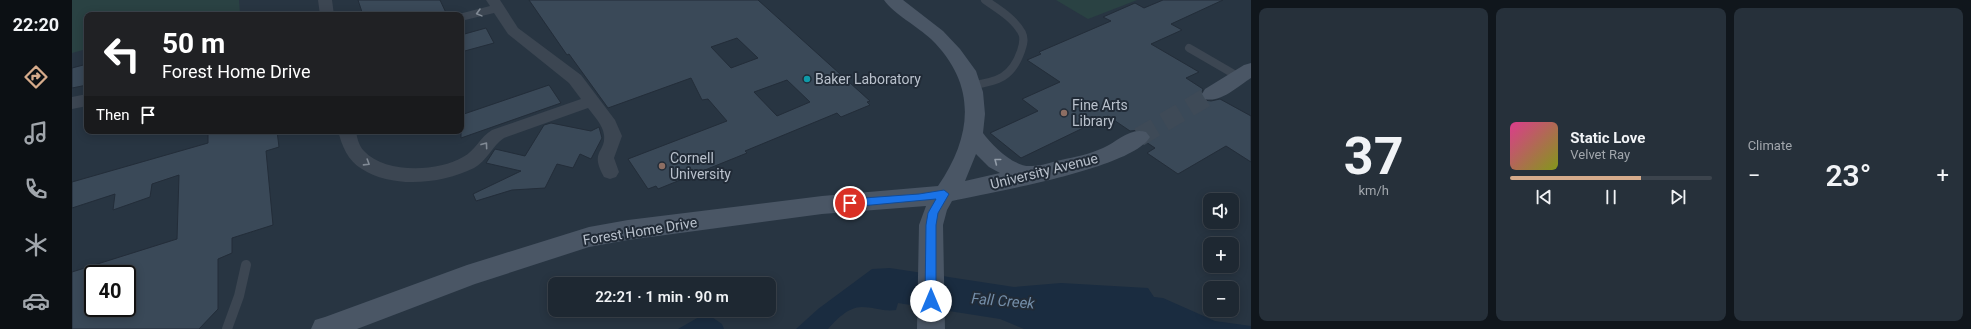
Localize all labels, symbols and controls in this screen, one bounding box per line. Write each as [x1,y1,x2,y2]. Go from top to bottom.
one-way arrow [476,8,483,16]
text: 22:20 [13,14,59,35]
text: 50 m [162,27,225,60]
icon: left [96,28,148,80]
text: Forest Home Drive [162,61,311,82]
icon: directions [22,63,50,91]
place label: Baker Laboratory [815,71,921,87]
marker: Baker Laboratory [802,74,812,84]
place label: Fine Arts Library [1072,97,1128,129]
icon: arrive [137,104,159,126]
text: Then [96,106,129,124]
marker: Fine Arts Library [1059,108,1069,118]
icon: music [22,119,50,147]
text: 37 [1344,126,1404,187]
text: Static Love [1570,129,1645,147]
text: Climate [1748,138,1792,153]
one-way arrow [480,143,487,150]
text: Velvet Ray [1570,147,1630,162]
place label: Cornell University [670,150,731,182]
street label: University Avenue [989,150,1099,192]
one-way arrow [363,158,370,165]
text: 23° [1825,158,1871,193]
one-way arrow [994,159,1001,166]
marker: Cornell University [657,161,667,171]
text: − [1748,163,1760,188]
text: + [1937,163,1949,188]
icon: phone [22,175,50,203]
text: km/h [1358,183,1389,198]
pin [833,186,867,220]
icon: previous [1533,186,1555,208]
icon: pause [1600,186,1622,208]
icon: next [1667,186,1689,208]
icon: arrive [839,192,861,214]
map controls [1203,193,1239,317]
button: sound [1203,193,1239,229]
street label: Forest Home Drive [582,214,698,248]
icon: climate [22,231,50,259]
button: + [1203,237,1239,273]
speed limit sign: 40 [84,265,136,317]
position arrow [910,280,952,322]
button: − [1203,281,1239,317]
icon: car [22,287,50,315]
text: 22:21 · 1 min · 90 m [595,288,729,306]
water label: Fall Creek [971,289,1036,313]

